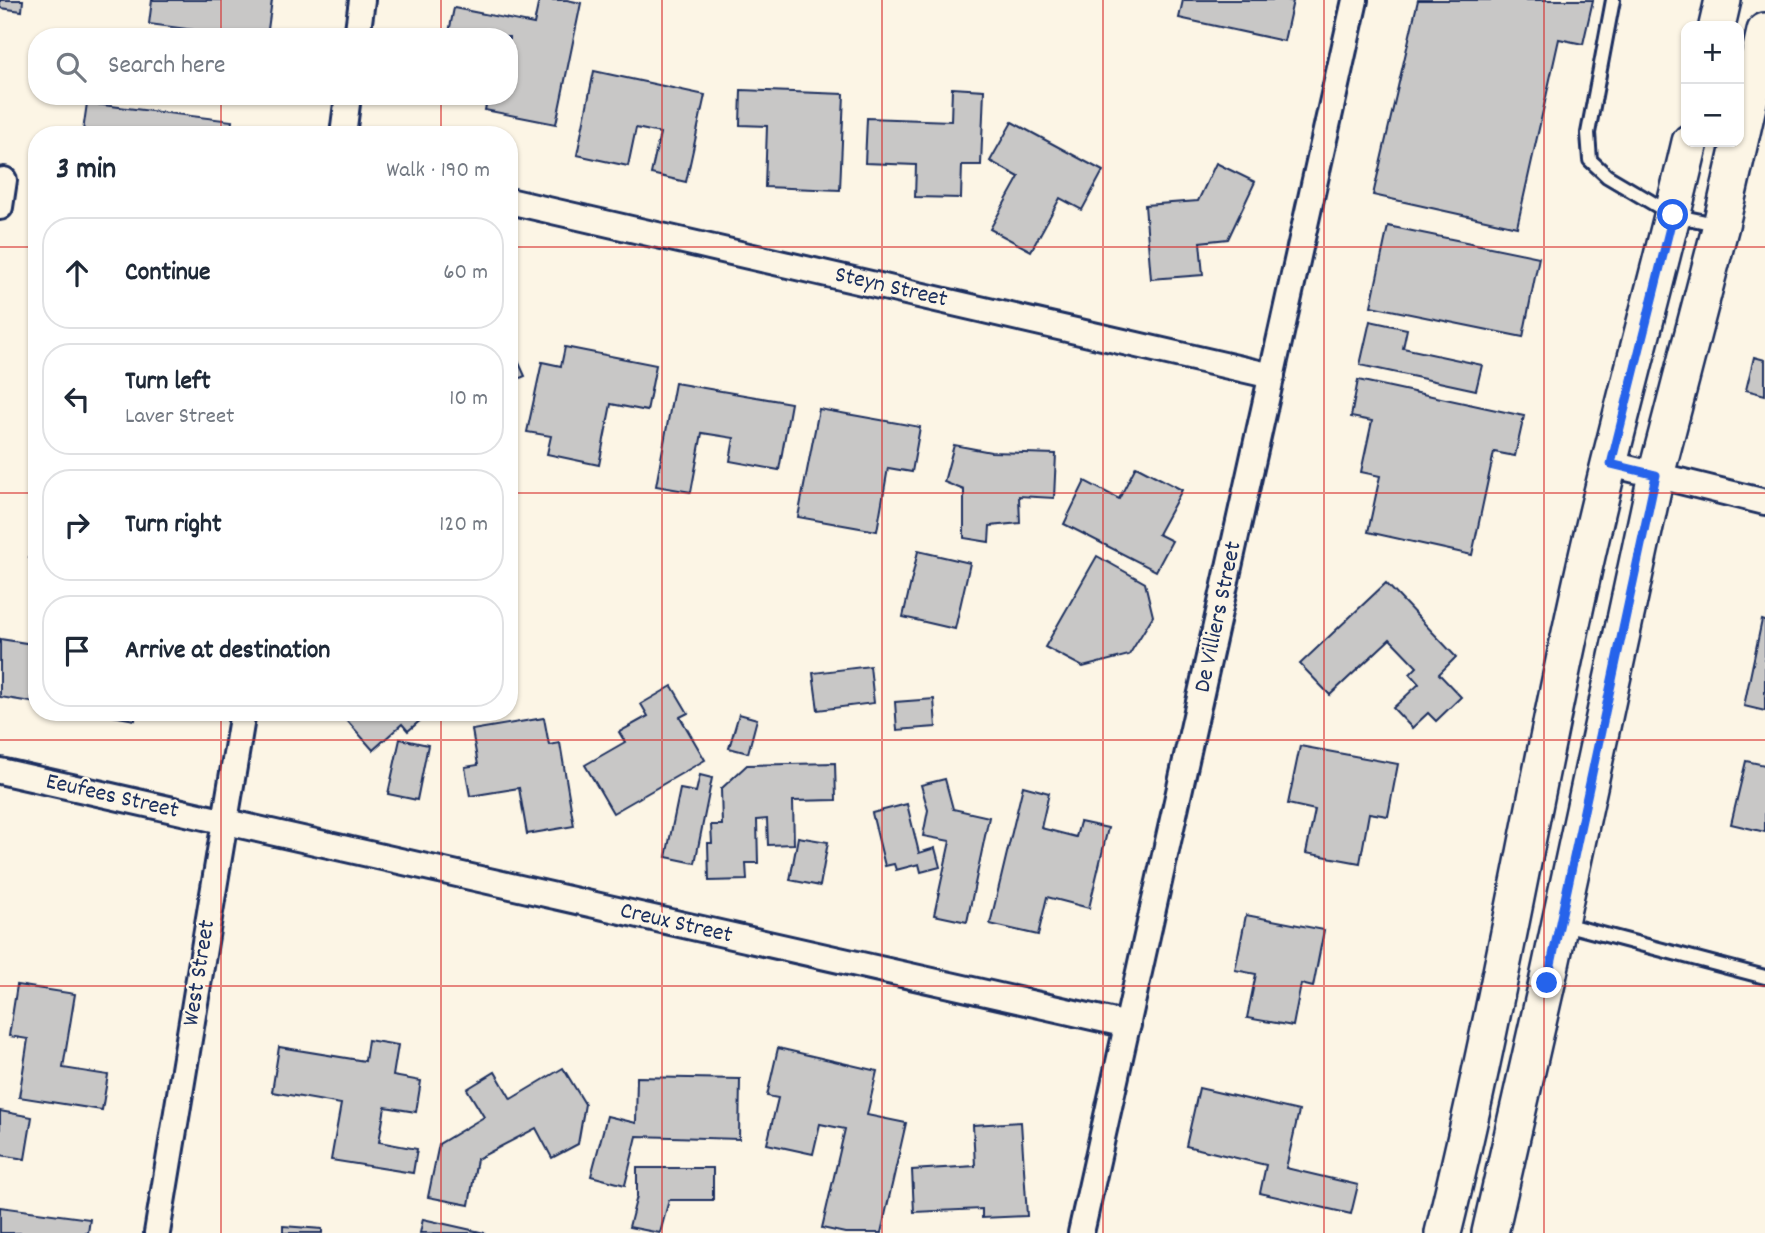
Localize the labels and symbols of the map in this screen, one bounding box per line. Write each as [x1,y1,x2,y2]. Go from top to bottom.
route start [1657,199,1688,230]
street label: Steyn Street [831,259,951,317]
street label: De Villiers Street [1186,538,1252,696]
street label: Eeufees Street [42,765,182,829]
street label: Creux Street [616,895,736,953]
street label: West Street [175,917,225,1029]
route end [1531,967,1562,998]

